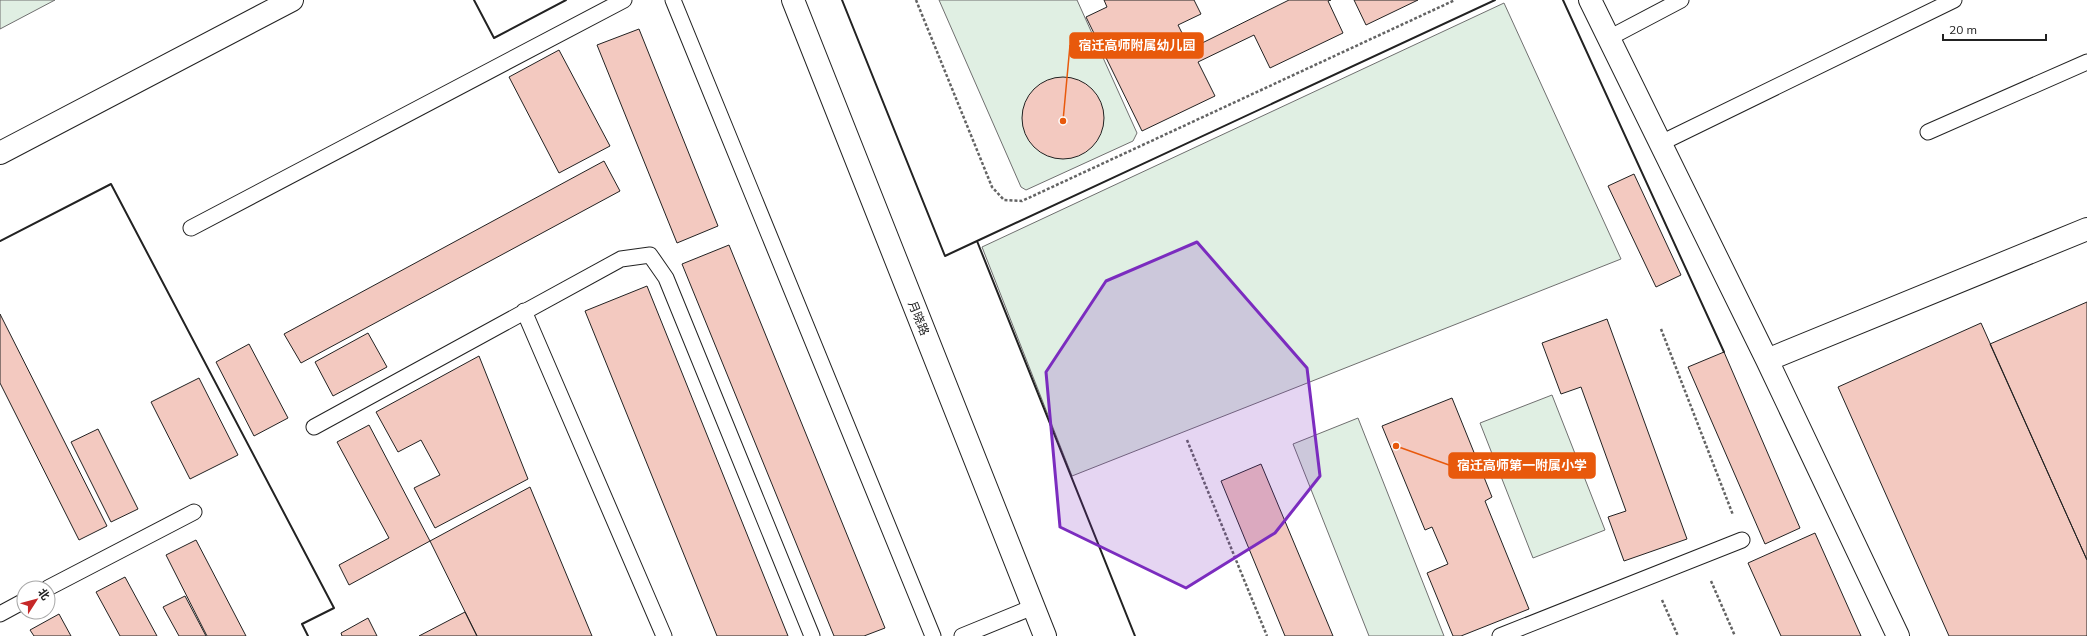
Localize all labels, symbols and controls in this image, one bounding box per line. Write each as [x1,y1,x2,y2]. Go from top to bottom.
scale bar [1943,16,2046,42]
text: 20 m [1949,22,1977,37]
callout: 宿迁高师附属幼儿园 [1070,33,1203,58]
text: 宿迁高师附属幼儿园 [1078,37,1196,53]
street label: 月晓路 [905,298,933,338]
callout: 宿迁高师第一附属小学 [1449,453,1595,478]
text: 宿迁高师第一附属小学 [1457,457,1587,473]
north arrow [16,580,56,620]
text: 北 [35,586,53,603]

